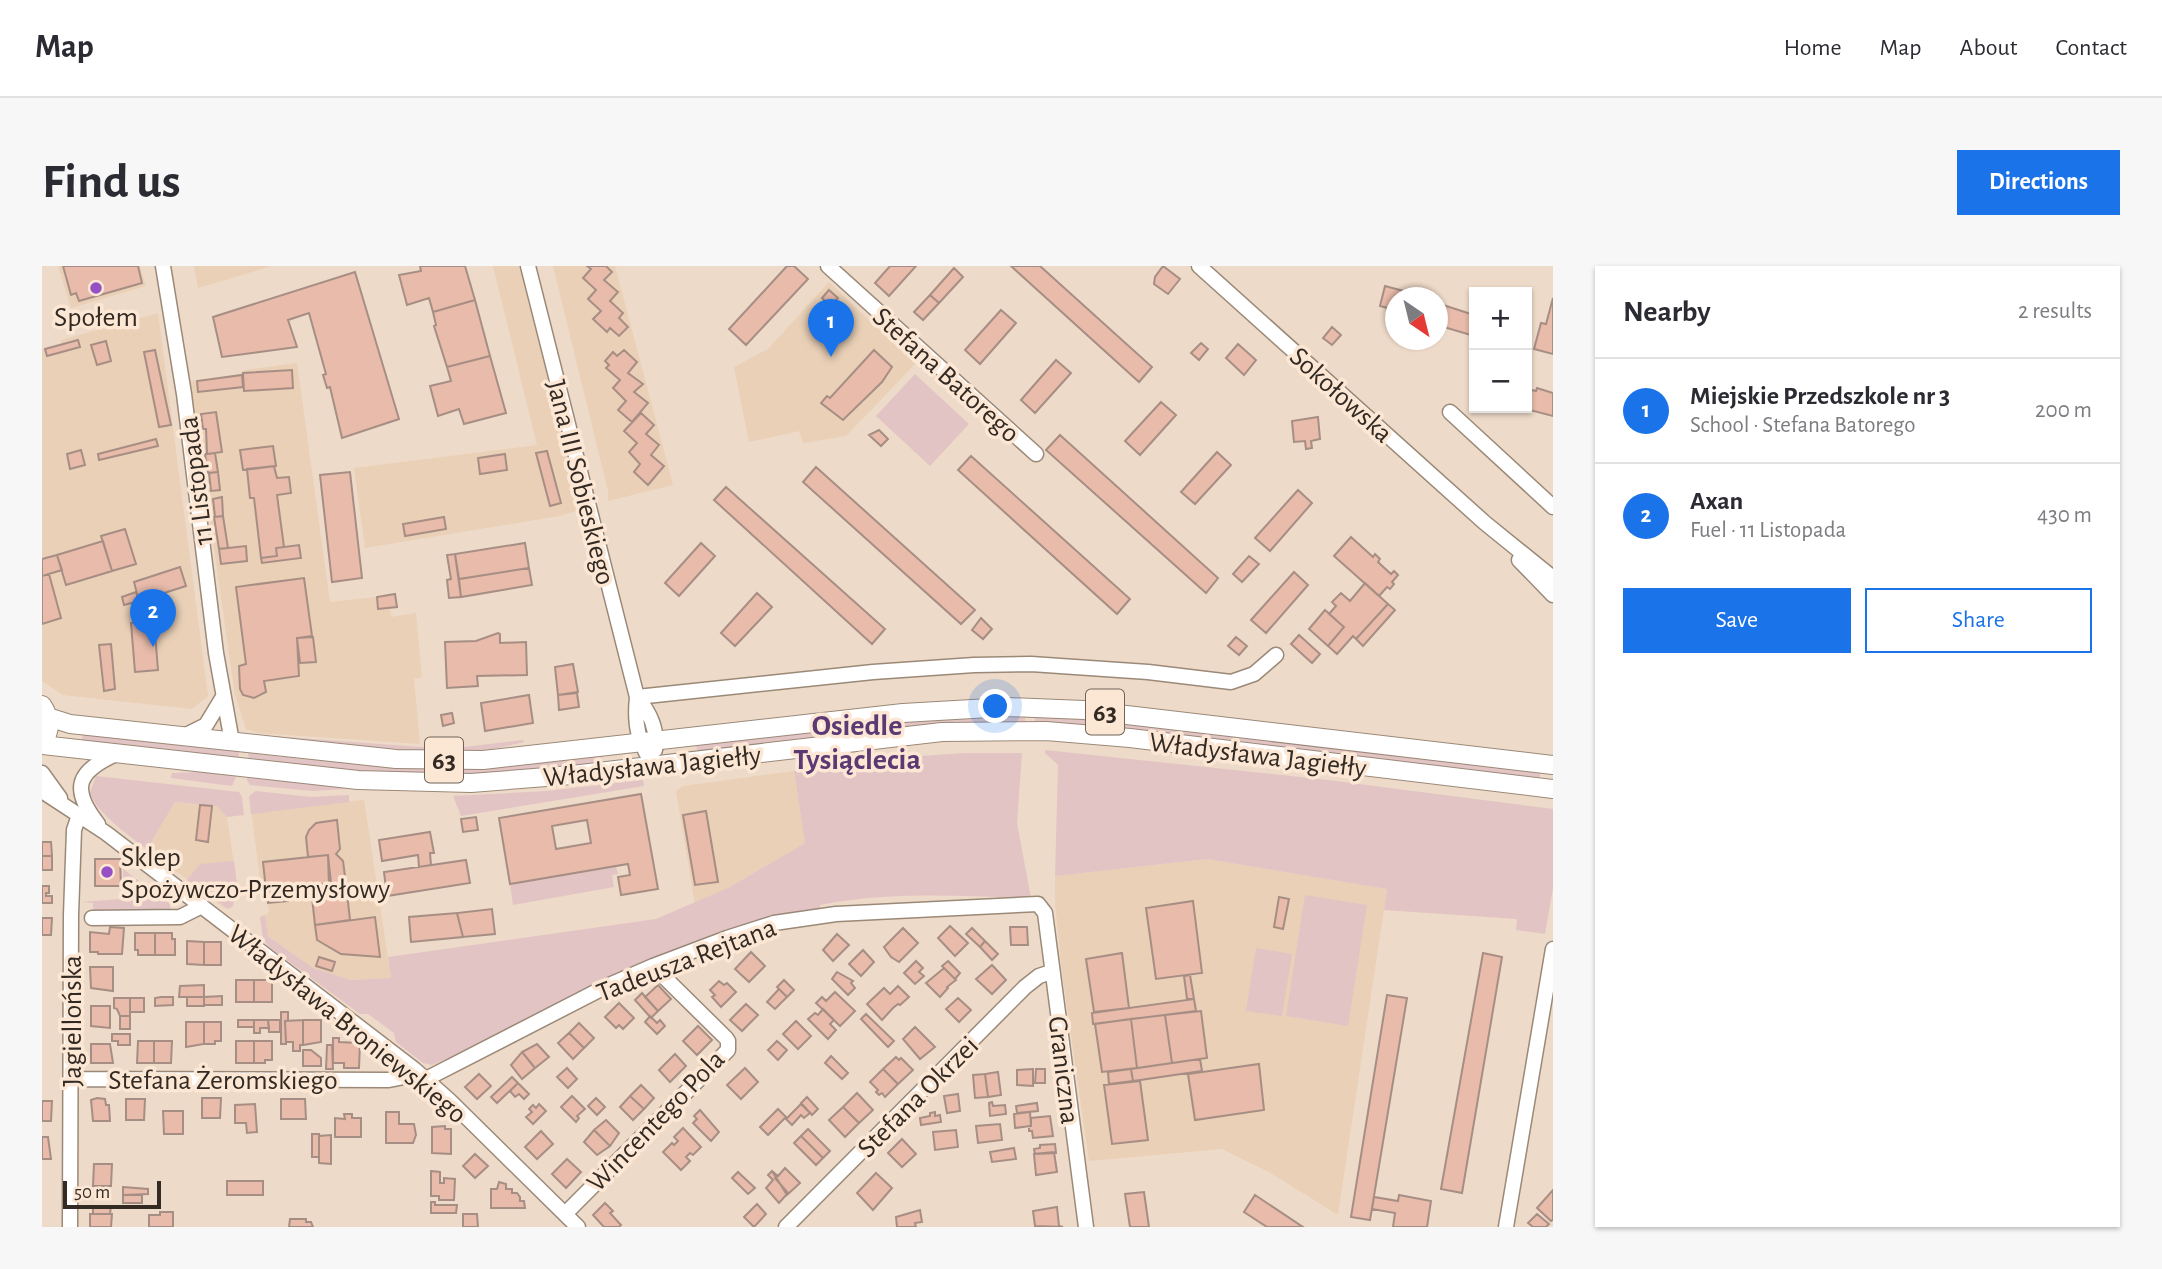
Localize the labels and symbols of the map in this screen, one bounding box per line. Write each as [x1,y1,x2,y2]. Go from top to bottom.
marker: Społem [88,280,104,296]
north arrow [1385,287,1448,350]
pin: 1 [808,299,854,357]
street label: Stefana Batorego [867,303,1024,448]
place label: Społem [54,304,138,332]
street label: Sokołowska [1284,342,1397,449]
street label: Jana III Sobieskiego [541,377,619,588]
street label: 11 Listopada [175,415,219,547]
pin: 2 [130,589,176,647]
your location [978,689,1012,723]
road number: 63 [1086,690,1124,734]
district label: Osiedle Tysiąclecia [793,711,921,775]
street label: Władysława Jagiełły [1148,729,1368,783]
road number: 63 [425,738,463,782]
street label: Władysława Jagiełły [542,742,762,792]
place label: Sklep Spożywczo-Przemysłowy [121,844,390,904]
marker: Sklep Spożywczo-Przemysłowy [99,864,115,880]
street label: Tadeusza Rejtana [593,914,780,1008]
street label: Władysława Broniewskiego [222,920,471,1129]
street label: Jagiellońska [59,955,87,1087]
street label: Graniczna [1043,1015,1084,1126]
street label: Stefana Okrzei [853,1032,984,1163]
street label: Wincentego Pola [582,1045,731,1197]
street label: Stefana Żeromskiego [108,1065,338,1095]
scale bar [63,1178,161,1210]

